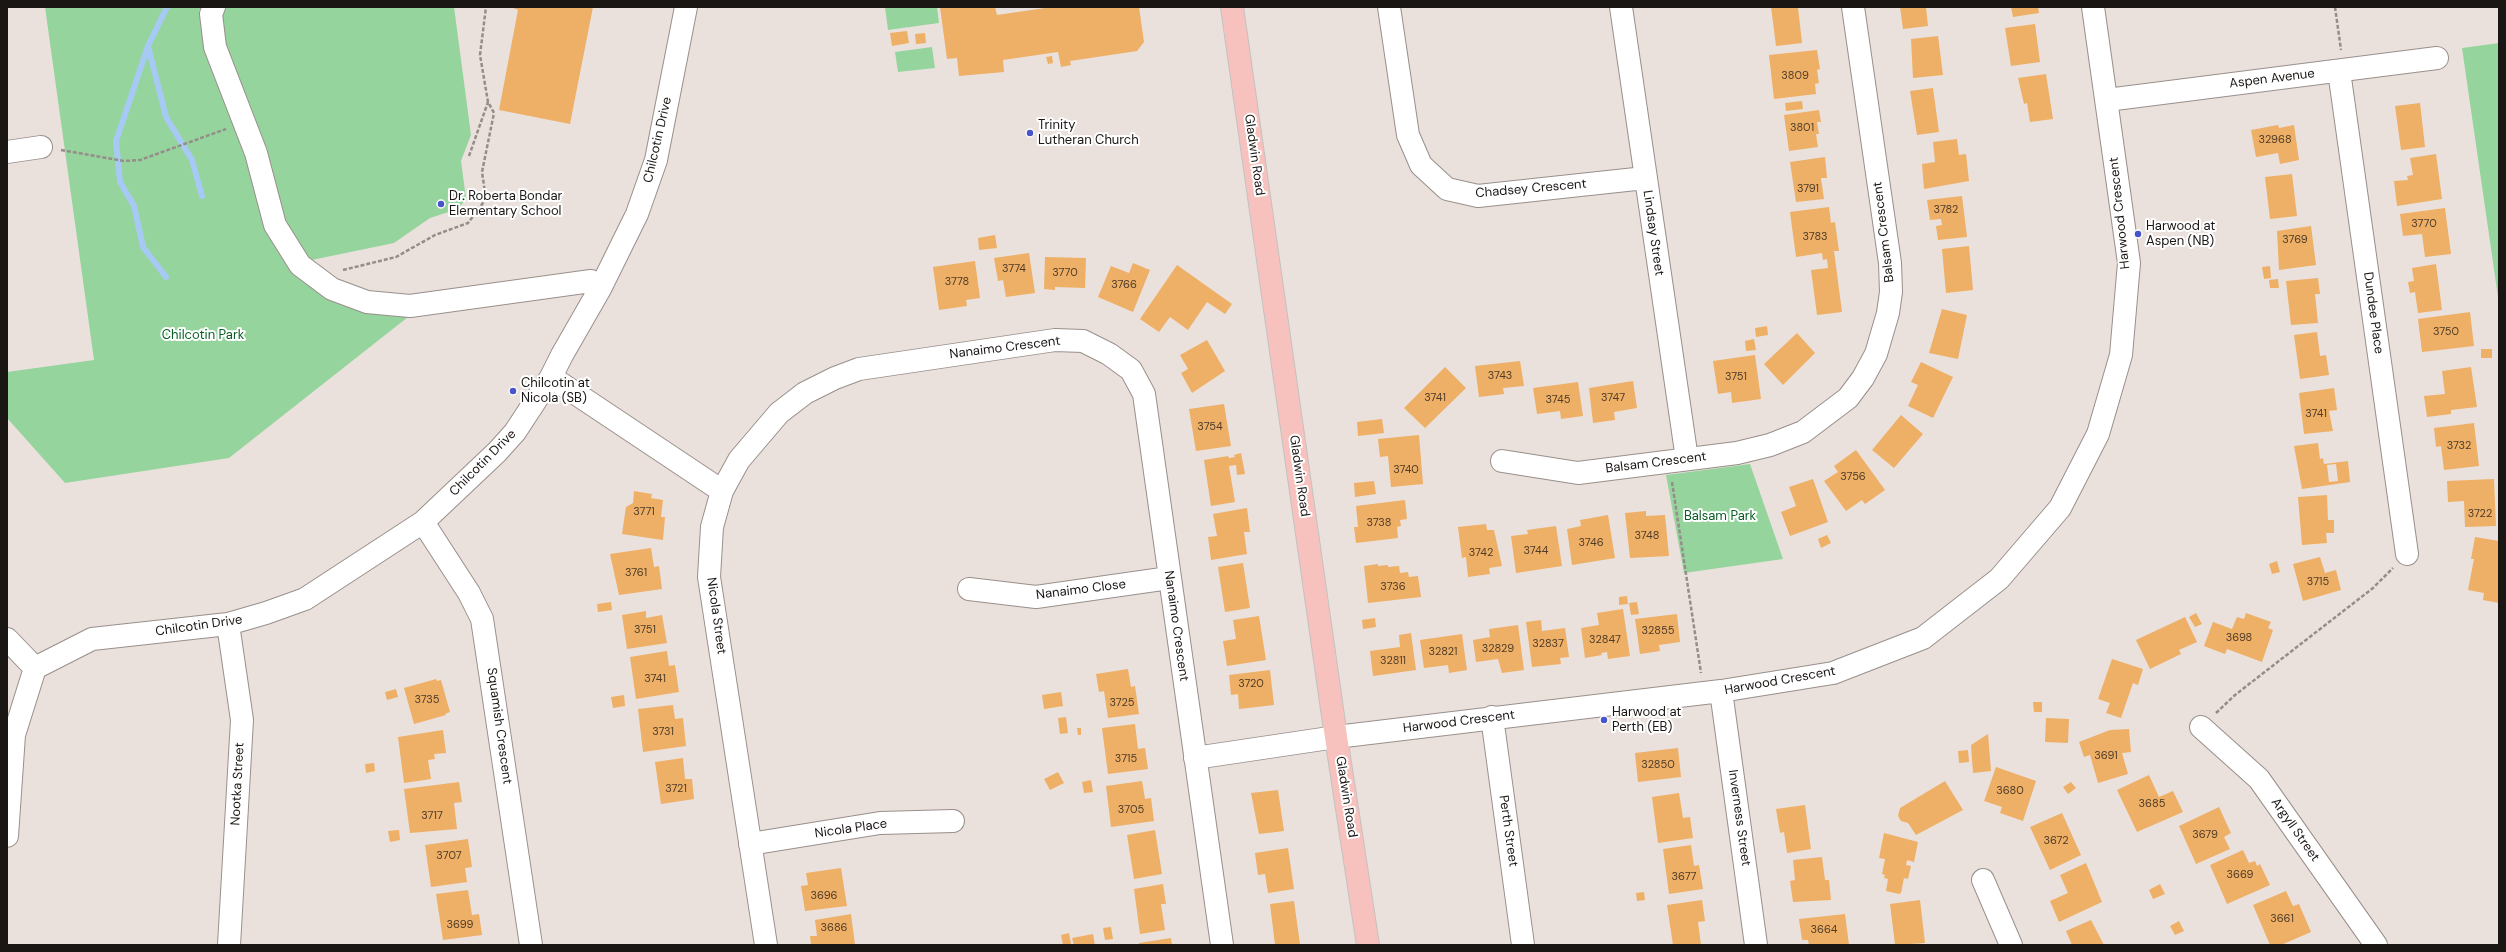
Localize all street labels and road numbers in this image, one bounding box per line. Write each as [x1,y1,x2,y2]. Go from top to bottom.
street label: Aspen Avenue [2228,66,2316,92]
street label: Chilcotin Drive [641,96,675,184]
street label: Gladwin Road [1241,113,1267,197]
street label: Harwood Crescent [2106,156,2134,270]
street label: Chadsey Crescent [1475,176,1587,202]
street label: Balsam Crescent [1870,181,1898,283]
street label: Lindsay Street [1639,189,1667,277]
street label: Dundee Place [2360,271,2386,355]
street label: Nanaimo Crescent [949,333,1061,363]
street label: Chilcotin Drive [447,427,519,499]
street label: Gladwin Road [1286,434,1312,518]
street label: Balsam Crescent [1605,449,1707,477]
street label: Nanaimo Crescent [1161,570,1191,682]
street label: Nicola Street [703,577,729,655]
street label: Nanaimo Close [1035,577,1127,603]
street label: Chilcotin Drive [155,612,243,640]
street label: Harwood Crescent [1723,664,1837,698]
street label: Squamish Crescent [483,667,515,785]
street label: Harwood Crescent [1402,707,1516,737]
street label: Nootka Street [228,742,248,826]
street label: Gladwin Road [1332,755,1360,839]
street label: Inverness Street [1725,769,1753,867]
street label: Perth Street [1495,794,1521,868]
street label: Argyll Street [2267,795,2323,865]
street label: Nicola Place [814,816,888,842]

